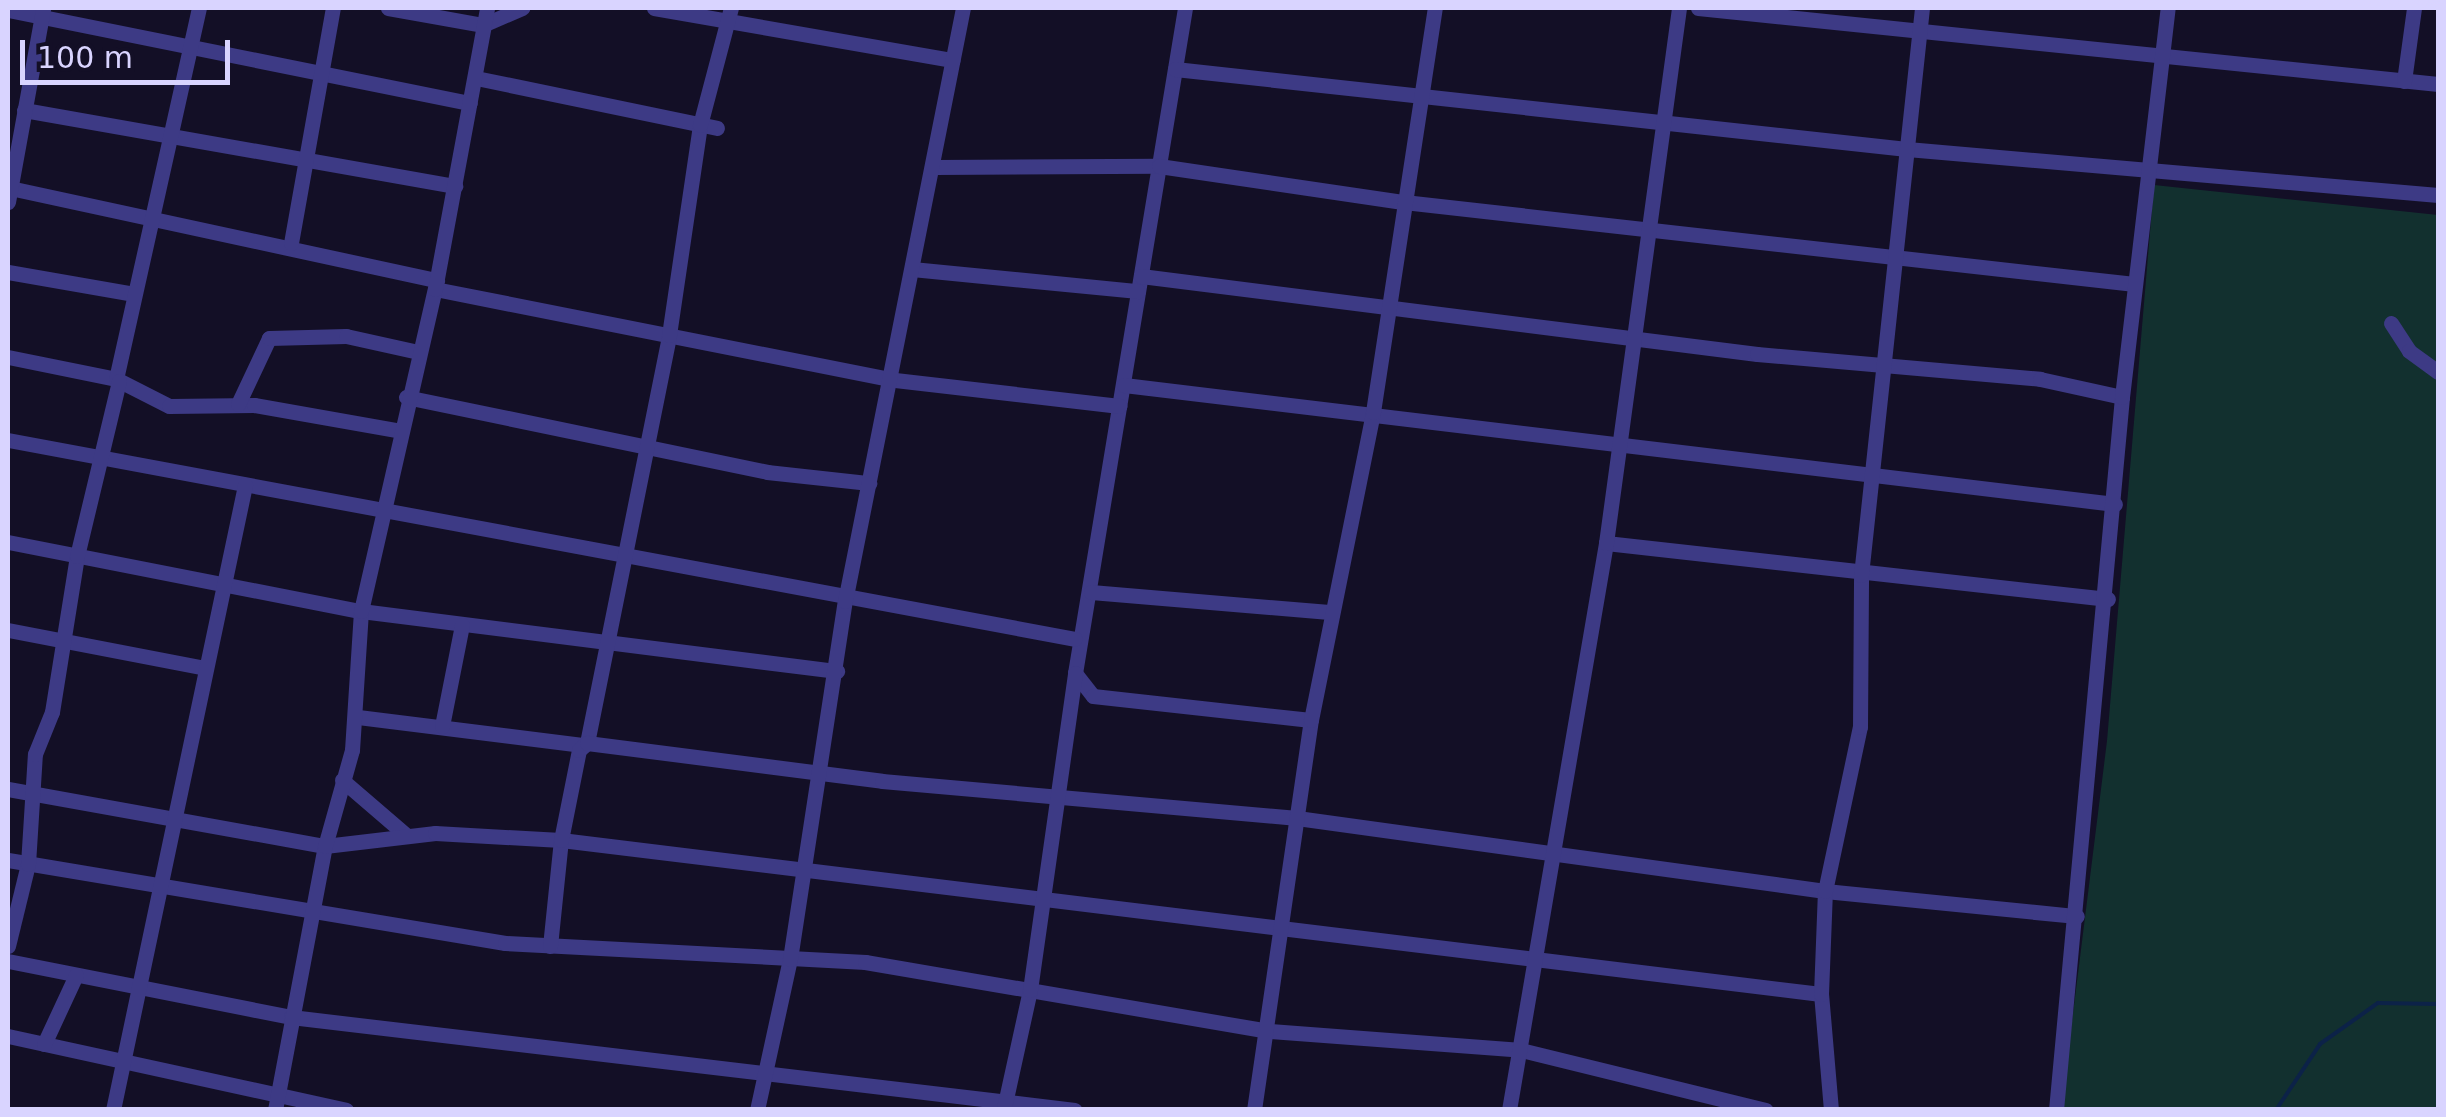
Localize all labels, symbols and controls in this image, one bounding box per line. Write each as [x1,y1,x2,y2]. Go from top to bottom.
scale bar [25,20,235,82]
text: 100 m [37,40,133,75]

